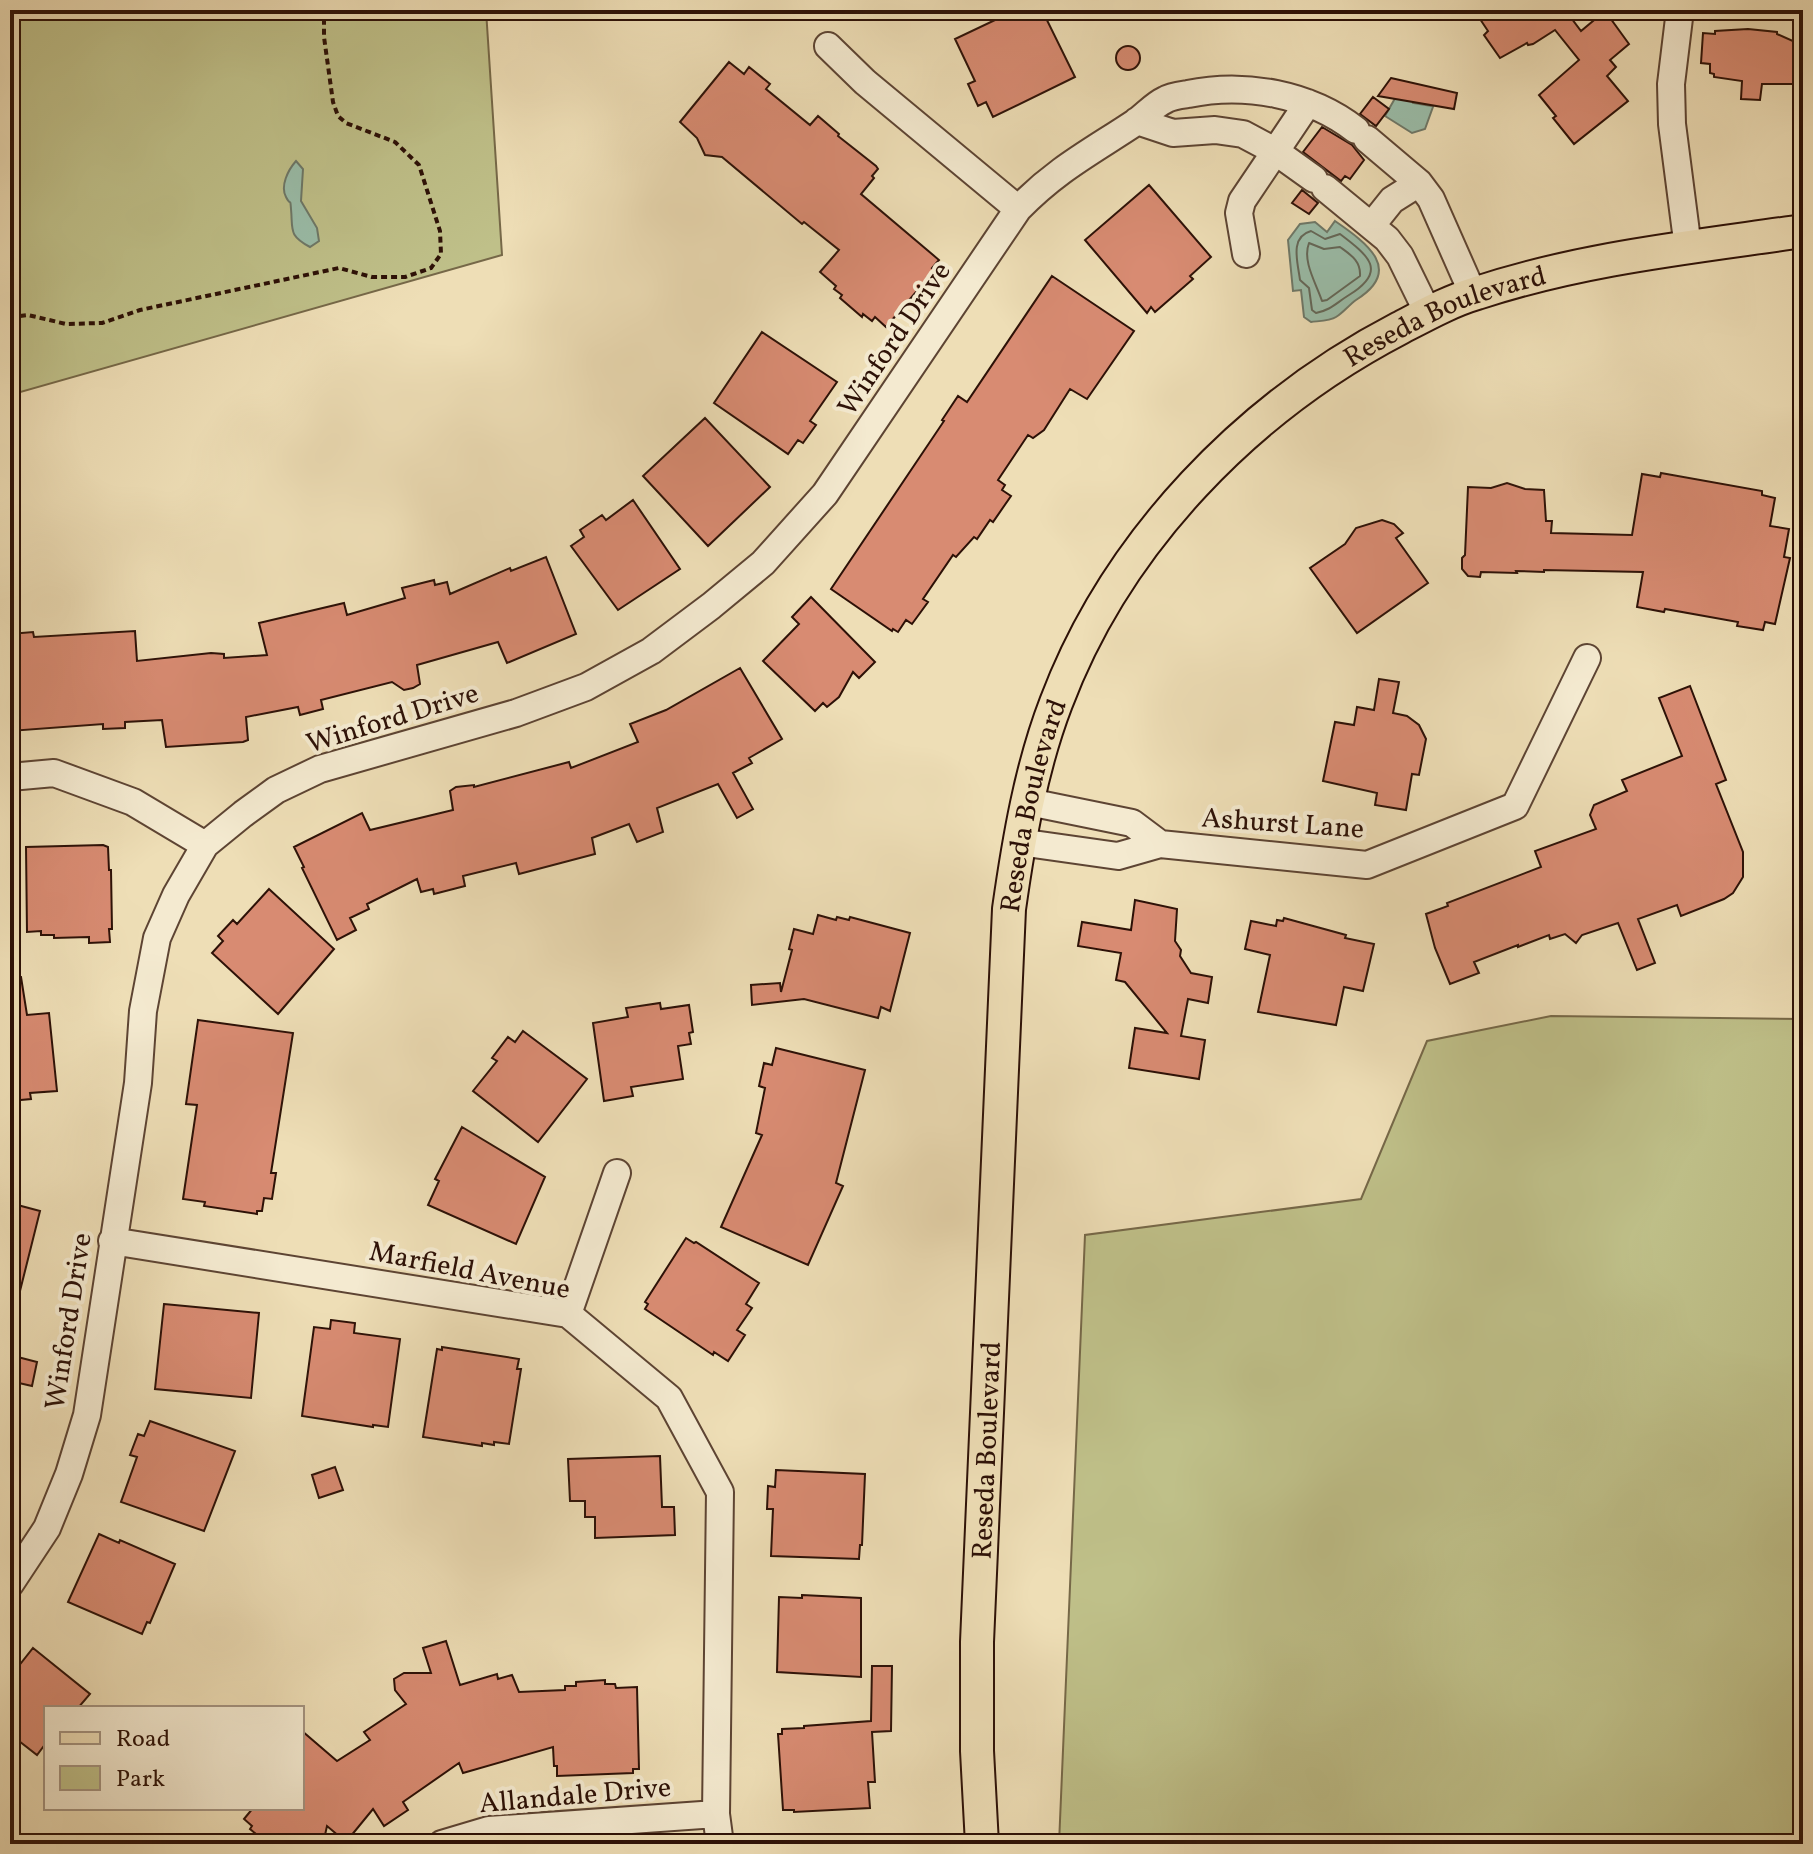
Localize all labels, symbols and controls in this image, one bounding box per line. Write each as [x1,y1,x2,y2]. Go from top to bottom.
street label: Winford Drive [829,255,961,424]
street label: Reseda Boulevard [1337,257,1550,378]
street label: Winford Drive [302,675,484,764]
street label: Reseda Boulevard [992,694,1078,915]
street label: Ashurst Lane [1200,799,1365,850]
street label: Winford Drive [36,1230,103,1413]
street label: Marfield Avenue [366,1233,573,1310]
street label: Reseda Boulevard [964,1341,1012,1560]
legend [44,1706,304,1810]
text: Road [116,1723,170,1757]
text: Park [116,1763,165,1797]
street label: Allandale Drive [478,1769,673,1824]

